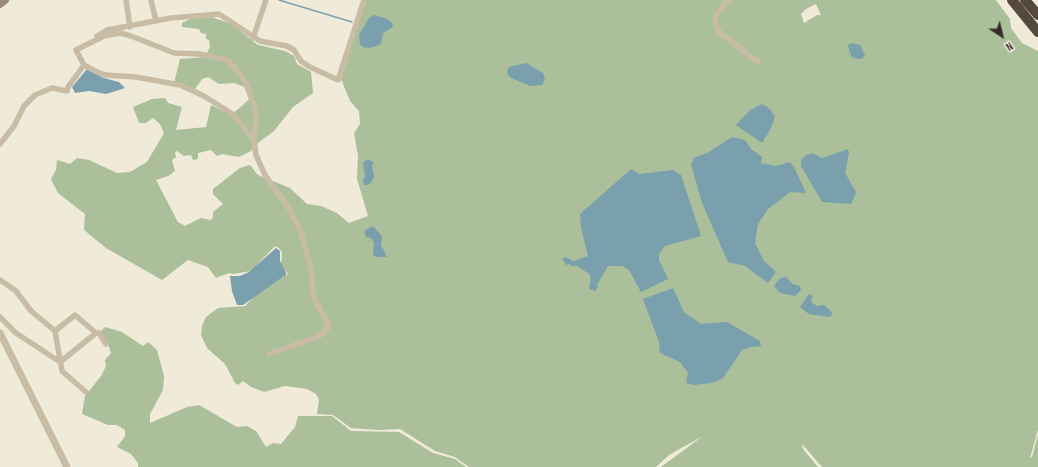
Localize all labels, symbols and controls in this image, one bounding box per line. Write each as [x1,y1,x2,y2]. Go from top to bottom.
north arrow [982,16,1022,56]
text: N [1003,39,1015,53]

